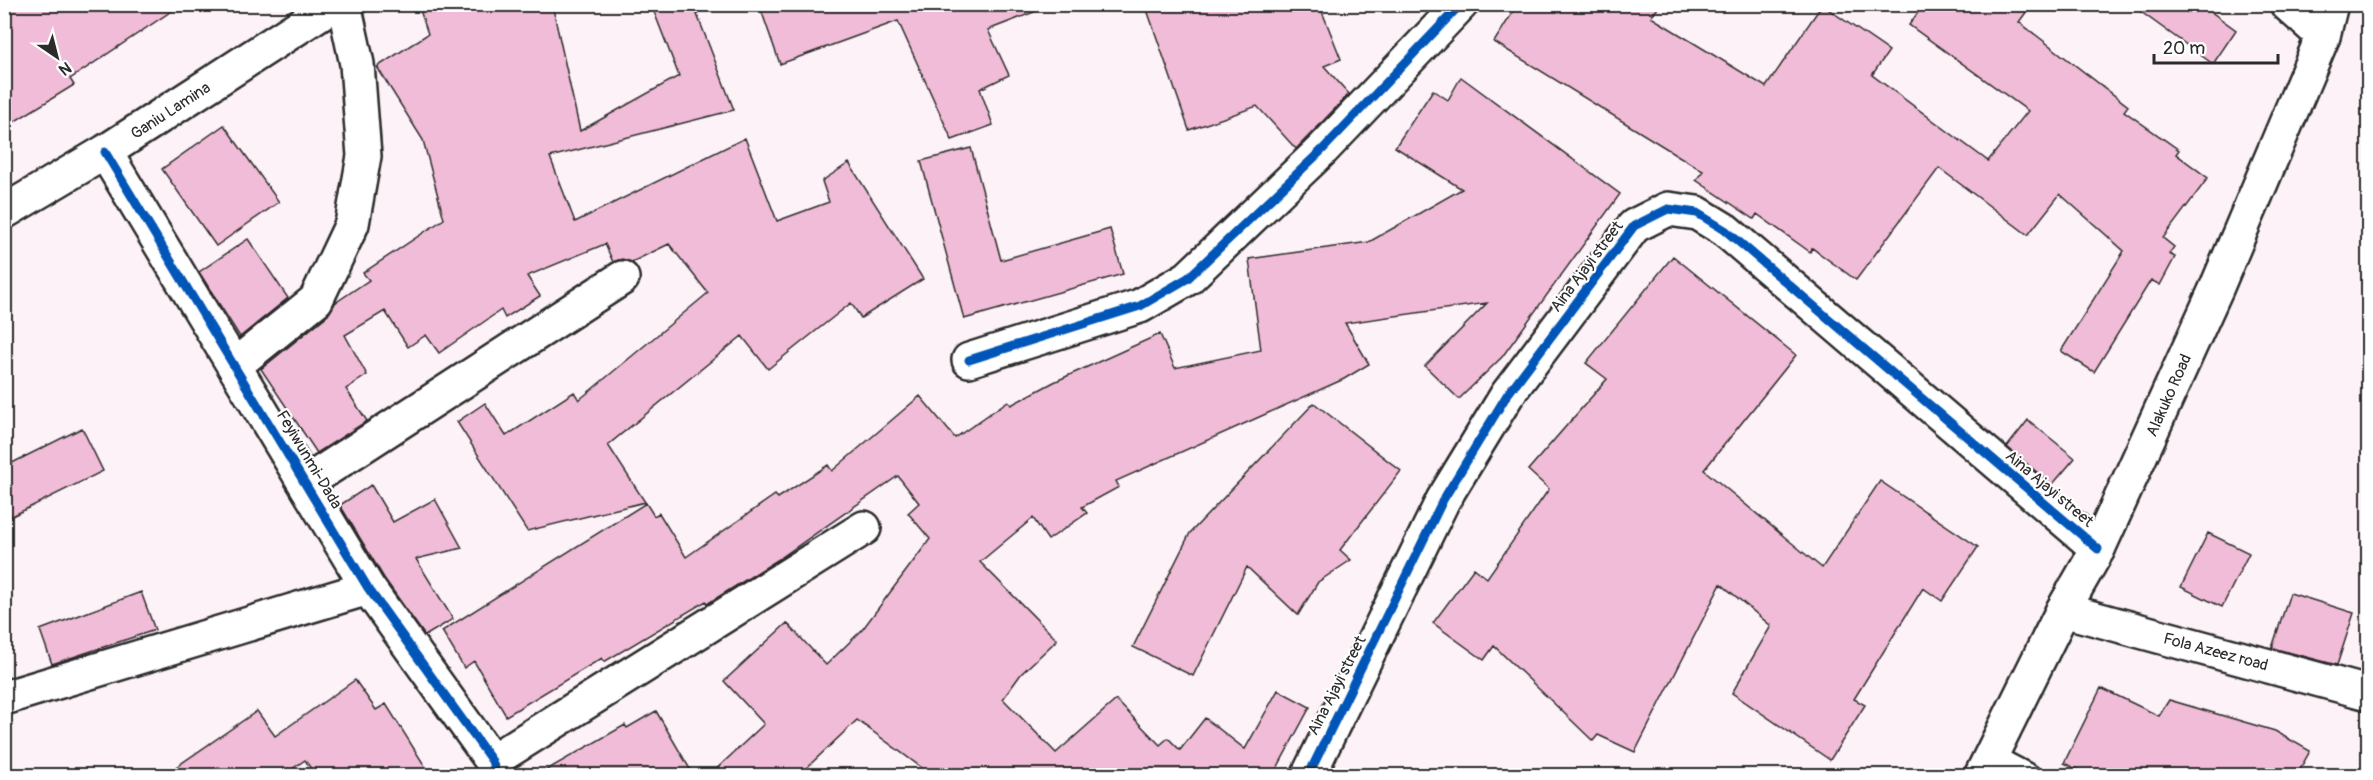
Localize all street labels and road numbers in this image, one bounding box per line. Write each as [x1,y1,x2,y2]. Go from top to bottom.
street label: Ganiu Lamina [127,78,214,144]
street label: Aina Ajayi street [1546,217,1628,316]
street label: Alakuko Road [2142,351,2196,440]
street label: Feyiwunmi-Dada [272,407,346,512]
street label: Aina Ajayi street [2001,446,2098,532]
street label: Fola Azeez road [2161,628,2270,676]
street label: Aina Ajayi street [1303,632,1371,739]

